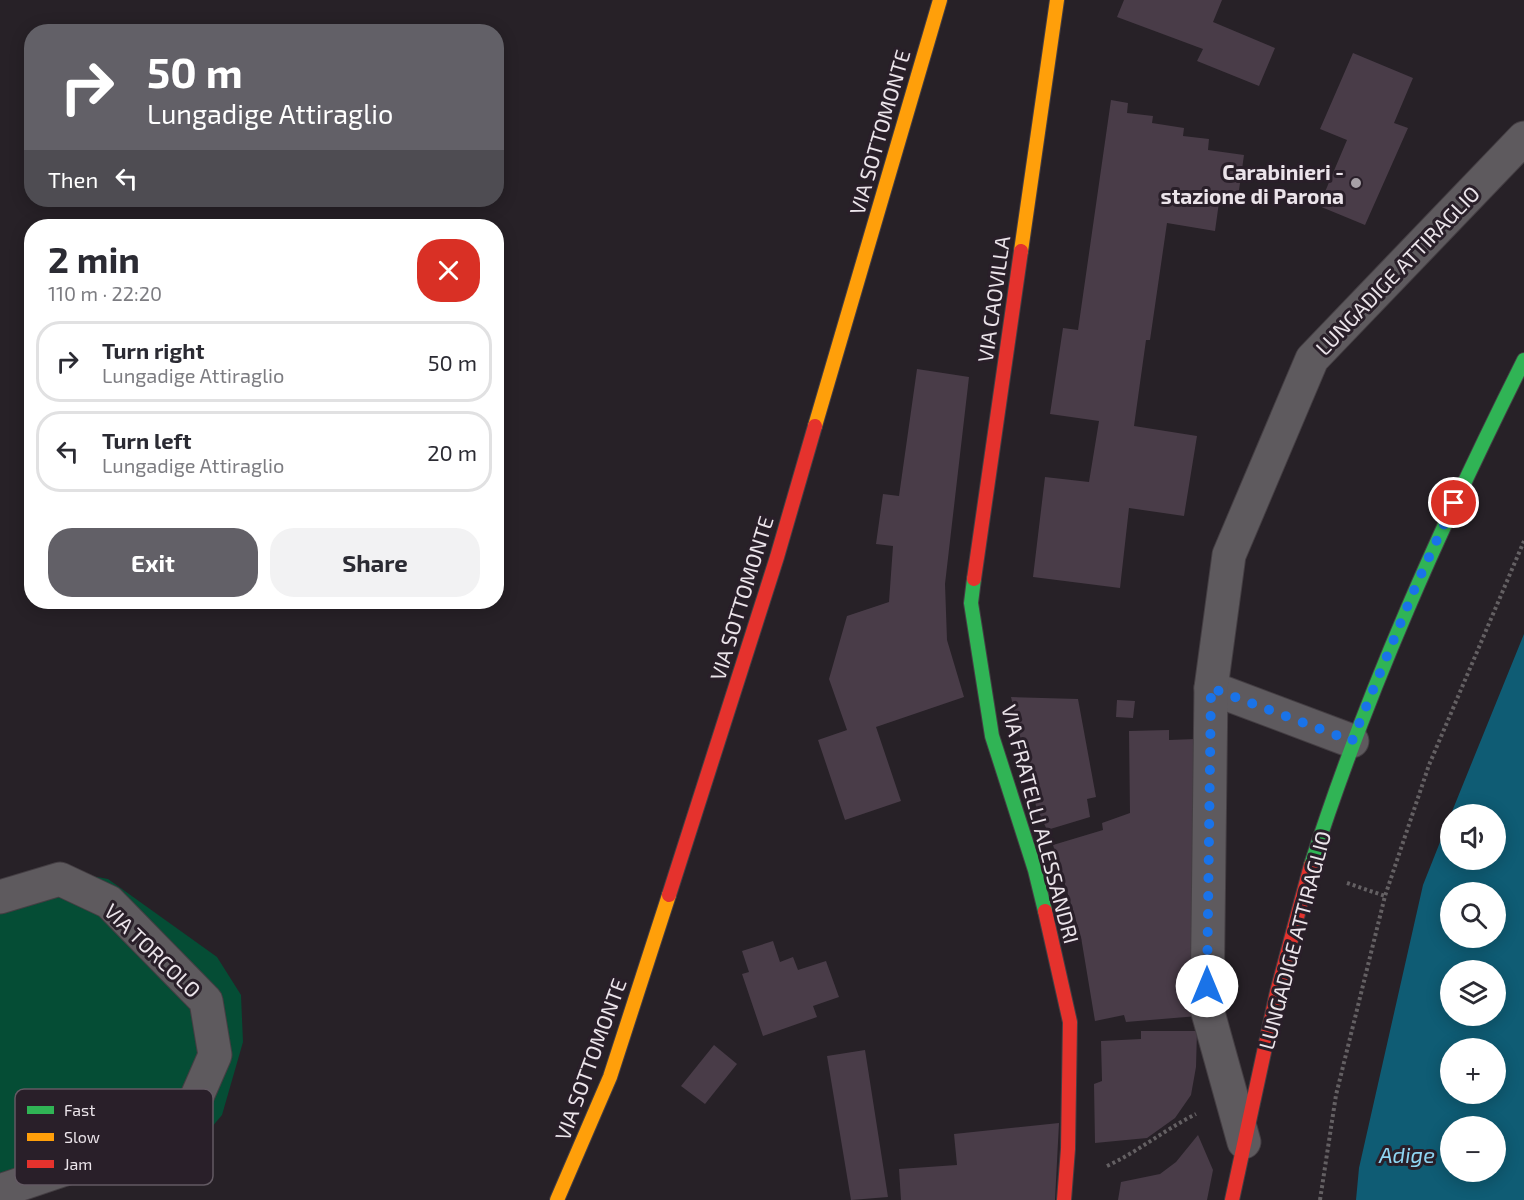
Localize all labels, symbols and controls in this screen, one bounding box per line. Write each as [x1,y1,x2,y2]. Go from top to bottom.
text: 50 m [147,46,243,96]
street label: VIA SOTTOMONTE [843,47,915,217]
icon: right [48,48,126,126]
text: Lungadige Attiraglio [147,97,393,129]
place label: Carabinieri - stazione di Parona [1161,159,1344,208]
icon: left [110,162,143,195]
text: Then [48,166,98,192]
marker: Carabinieri - stazione di Parona [1349,176,1363,190]
street label: LUNGADIGE ATTIRAGLIO [1310,180,1484,360]
street label: VIA CAOVILLA [972,234,1014,364]
text: 2 min [48,237,140,280]
button: close [417,239,480,302]
text: 110 m · 22:20 [48,281,162,305]
text: Turn right [102,337,204,363]
icon: right [51,345,84,378]
text: 50 m [428,349,477,375]
text: Lungadige Attiraglio [102,363,284,387]
text: Turn left [102,427,191,453]
icon: left [51,435,84,468]
text: 20 m [427,439,477,465]
text: Lungadige Attiraglio [102,453,284,477]
pin [1428,477,1479,528]
icon: arrive [1437,486,1470,519]
street label: VIA SOTTOMONTE [704,513,778,683]
button: Exit [48,528,258,597]
button: Share [270,528,480,597]
street label: VIA FRATELLI ALESSANDRI [997,702,1085,946]
map controls [1440,804,1506,1182]
button: sound [1440,804,1506,870]
street label: LUNGADIGE ATTIRAGLIO [1253,828,1335,1052]
button: search [1440,882,1506,948]
street label: VIA TORCOLO [100,898,206,1002]
position arrow [1175,954,1239,1018]
button: layers [1440,960,1506,1026]
street label: VIA SOTTOMONTE [549,975,631,1143]
button: + [1440,1038,1506,1104]
legend [15,1089,213,1185]
text: Fast [64,1100,95,1119]
button: − [1440,1116,1506,1182]
text: Slow [64,1127,100,1146]
water label: Adige [1378,1141,1435,1167]
text: Jam [64,1154,92,1173]

